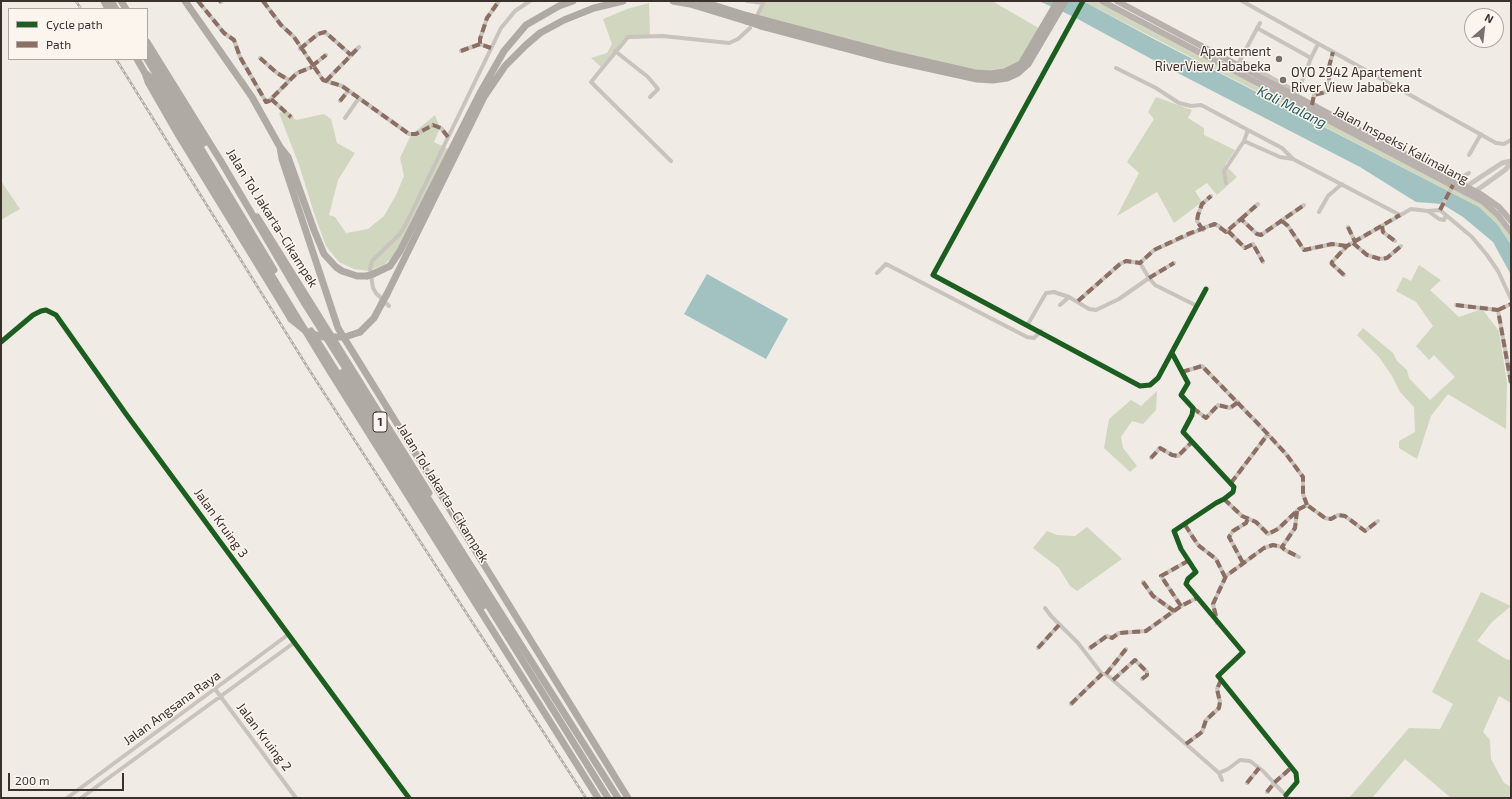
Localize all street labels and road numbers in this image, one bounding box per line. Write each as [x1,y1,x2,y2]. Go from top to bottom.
street label: Jalan Inspeksi Kalimalang [1331,103,1471,187]
street label: Jalan Tol Jakarta–Cikampek [223,146,321,290]
road number: 1 [373,412,387,432]
street label: Jalan Tol Jakarta–Cikampek [394,421,492,565]
street label: Jalan Kruing 3 [191,485,251,561]
street label: Jalan Angsana Raya [120,667,224,749]
street label: Jalan Kruing 2 [233,700,295,774]

